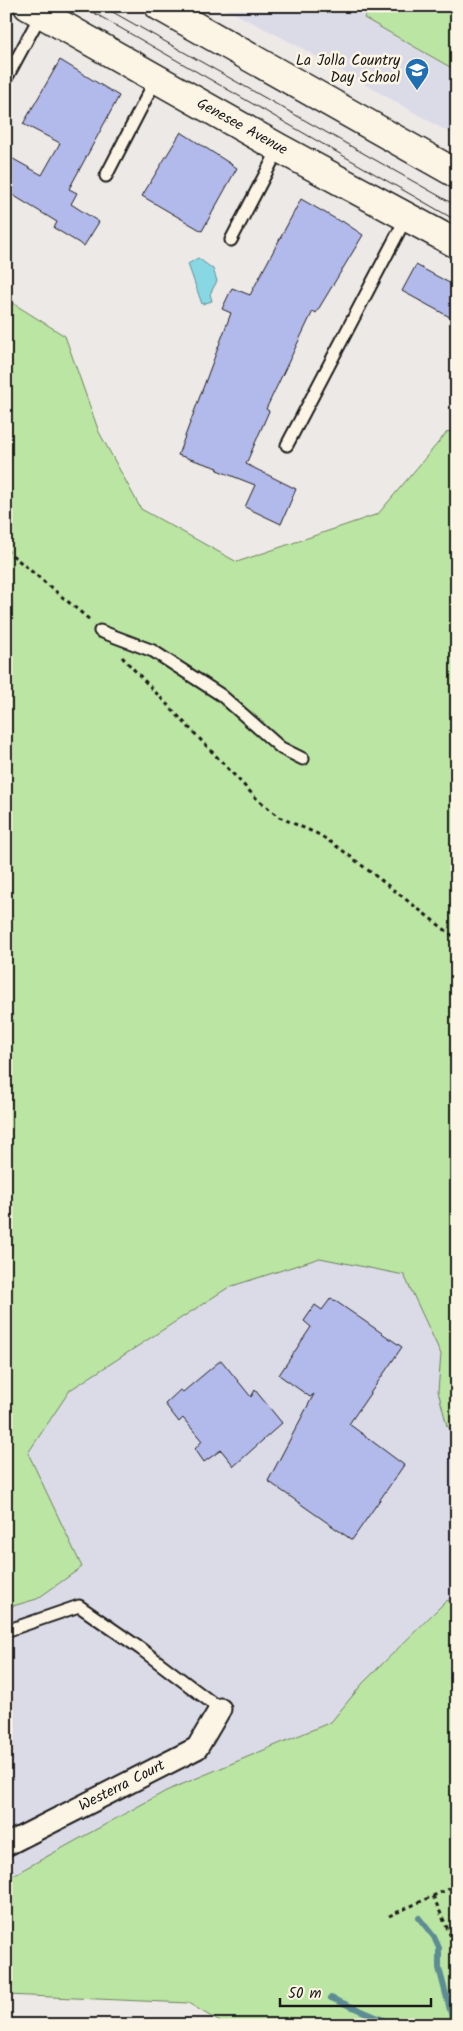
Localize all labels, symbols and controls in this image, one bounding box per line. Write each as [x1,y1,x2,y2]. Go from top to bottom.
place label: La Jolla Country Day School [296,49,401,90]
school or university icon: La Jolla Country Day School [404,57,430,91]
street label: Genesee Avenue [192,92,292,162]
street label: Westerra Court [75,1754,170,1818]
scale bar [280,1976,432,2008]
text: 50 m [288,1982,322,2006]

